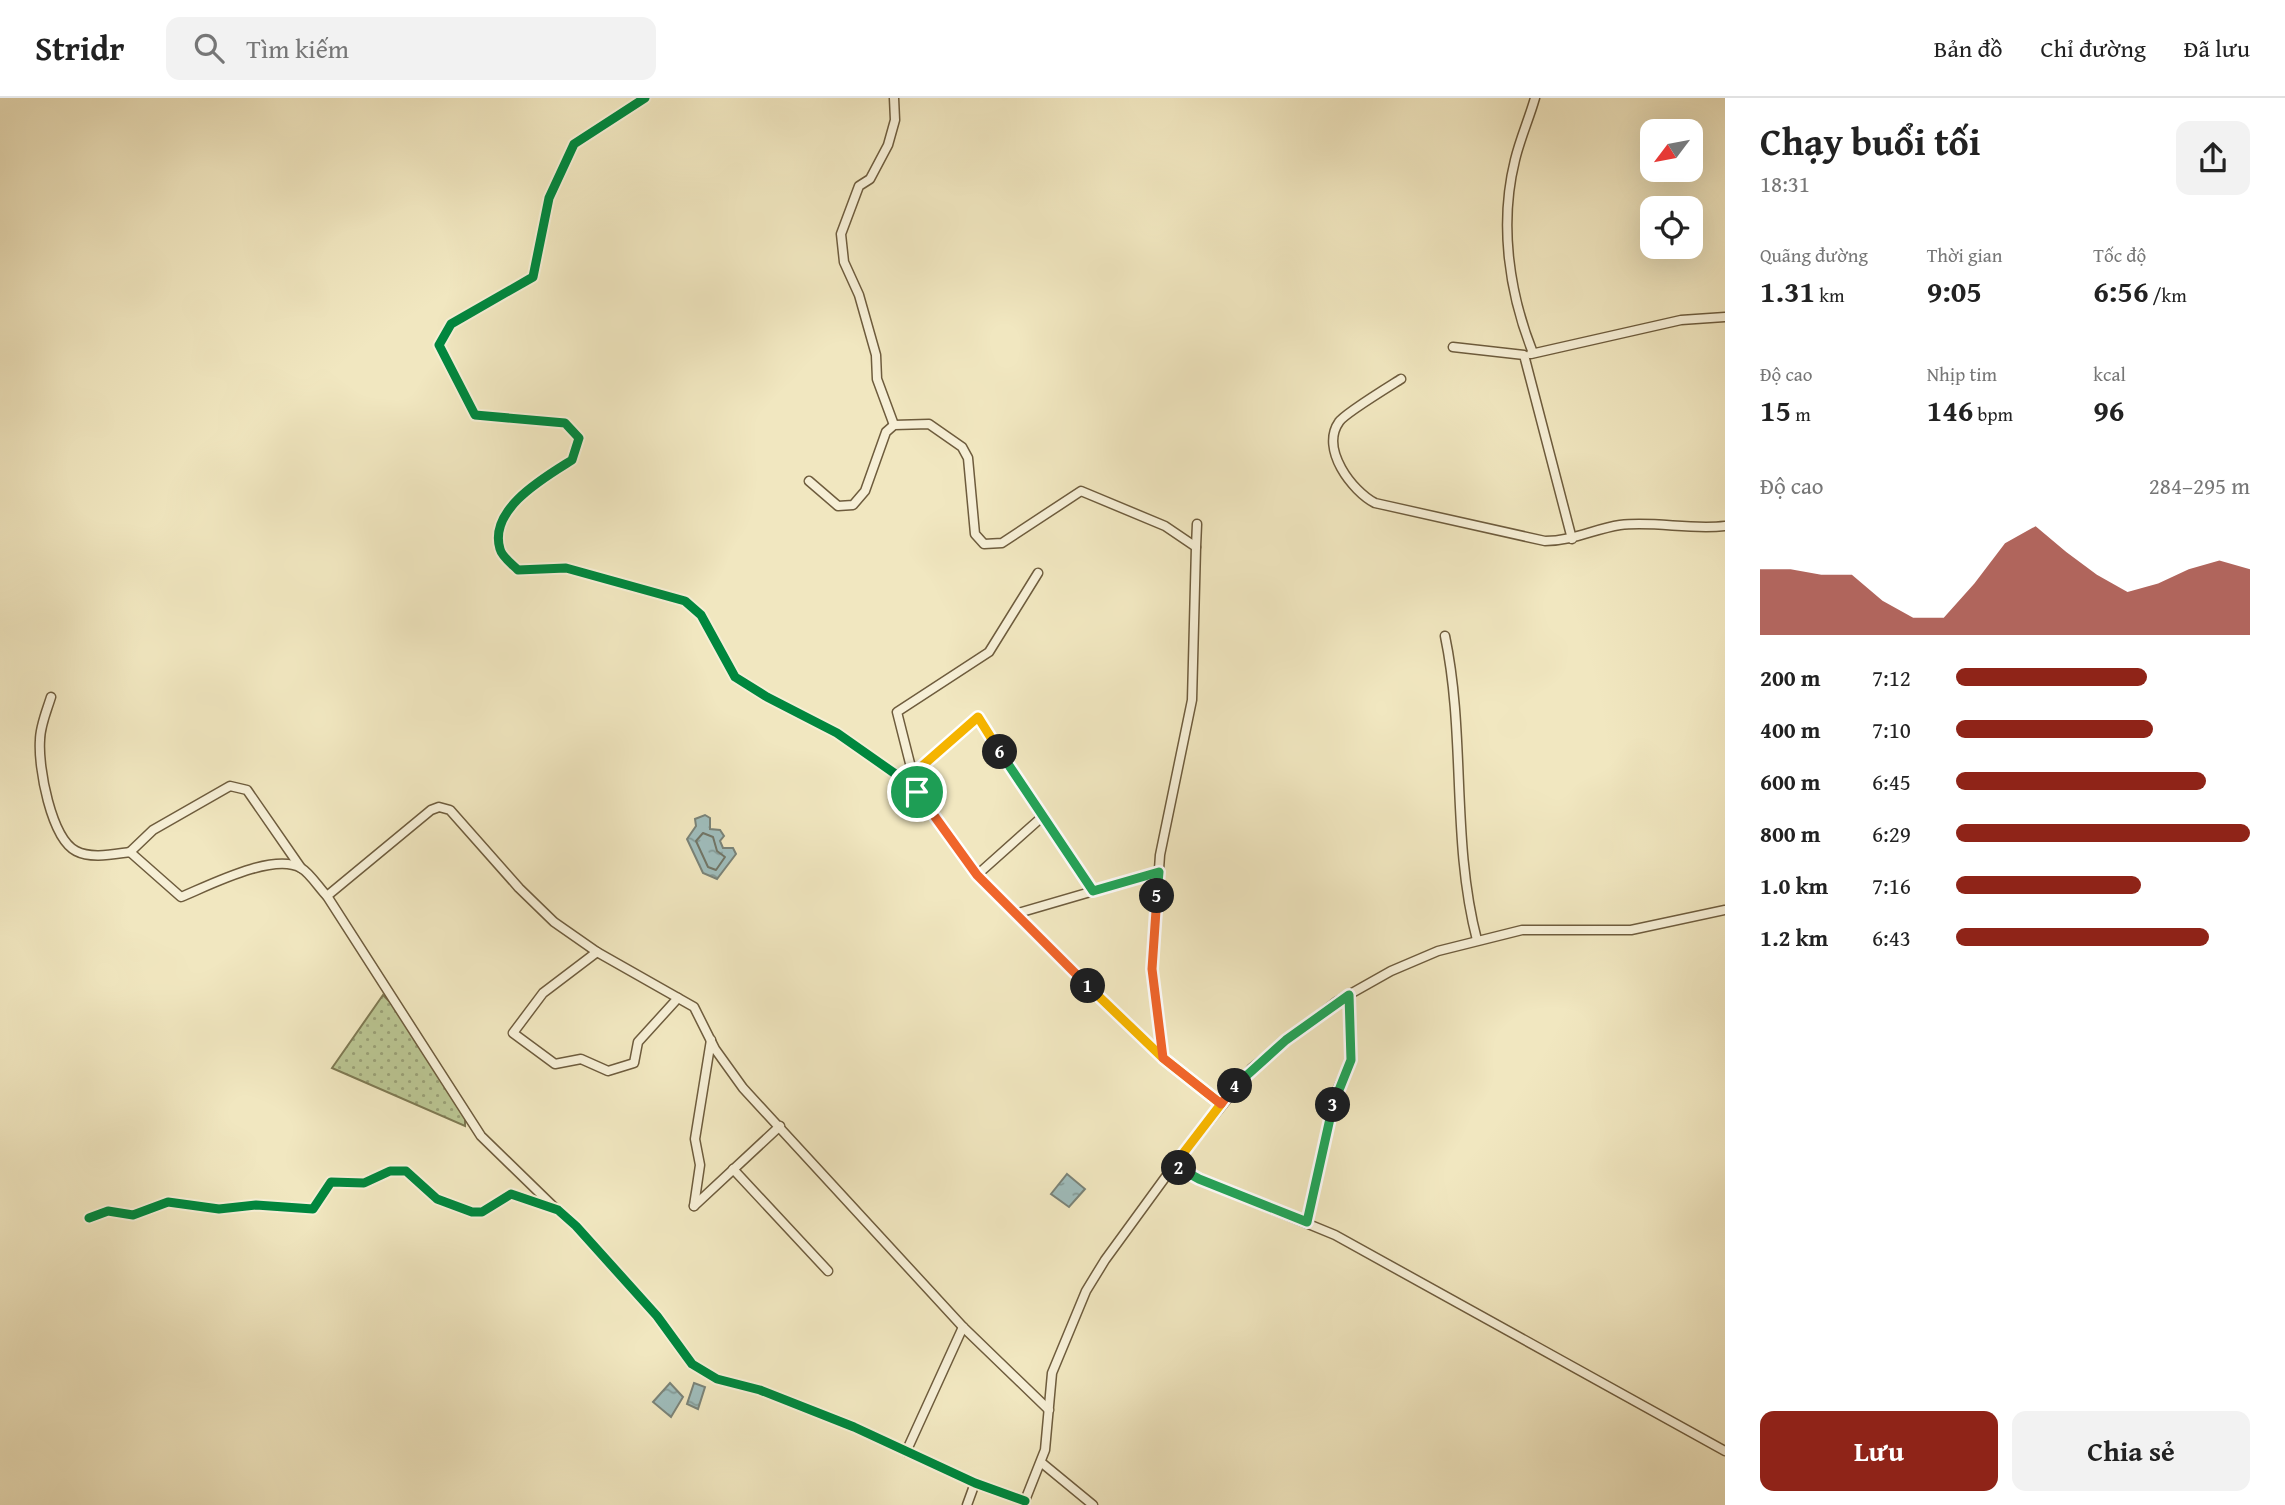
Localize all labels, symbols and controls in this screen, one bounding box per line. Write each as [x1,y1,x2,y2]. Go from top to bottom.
search box [166,17,656,80]
text: Stridr [35,24,124,72]
icon: search [190,29,228,67]
text: Tìm kiếm [246,29,349,68]
text: Bản đồ [1934,31,2003,66]
text: Chỉ đường [2041,31,2146,66]
text: Đã lưu [2184,31,2250,66]
text: Chạy buổi tối [1760,113,1981,169]
north arrow [1640,119,1703,182]
map controls [1640,119,1703,259]
button: share [2176,121,2250,195]
text: 18:31 [1760,167,1810,200]
button: locate [1640,196,1703,259]
text: Quãng đường [1760,241,1868,269]
text: Thời gian [1927,241,2002,269]
text: Tốc độ [2093,241,2146,269]
text: 1.31 [1760,269,1815,313]
text: 9:05 [1927,269,1982,313]
text: 6:56 [2093,269,2148,313]
text: km [1815,281,1844,309]
text: /km [2148,281,2187,309]
text: Độ cao [1760,360,1813,388]
text: Nhịp tim [1927,360,1997,388]
text: kcal [2093,360,2126,388]
text: 15 [1760,388,1791,432]
text: 146 [1927,388,1973,432]
text: 96 [2093,388,2124,432]
text: m [1791,400,1811,428]
text: bpm [1973,400,2013,428]
text: Độ cao [1760,469,1824,502]
text: 284–295 m [2149,469,2250,502]
text: 200 m [1760,661,1821,694]
text: 7:12 [1872,661,1911,694]
text: 400 m [1760,713,1821,746]
text: 7:10 [1872,713,1911,746]
pin: 6 [982,734,1018,770]
text: 6 [995,737,1004,765]
pin [887,762,947,822]
text: 600 m [1760,765,1821,798]
text: 6:45 [1872,765,1911,798]
icon: arrive [898,773,936,811]
text: 800 m [1760,817,1821,850]
text: 6:29 [1872,817,1911,850]
text: 1.0 km [1760,869,1828,902]
text: 7:16 [1872,869,1911,902]
pin: 5 [1140,878,1174,914]
text: 5 [1152,881,1161,909]
text: 1.2 km [1760,921,1828,954]
text: 6:43 [1872,921,1911,954]
pin: 1 [1070,968,1106,1004]
text: 1 [1083,971,1092,999]
pin: 4 [1218,1068,1252,1104]
text: 4 [1230,1071,1239,1099]
pin: 3 [1316,1088,1350,1122]
text: 3 [1328,1090,1337,1118]
pin: 2 [1162,1150,1196,1186]
text: 2 [1174,1153,1183,1181]
button: Lưu [1760,1411,1998,1491]
button: Chia sẻ [2012,1411,2250,1491]

